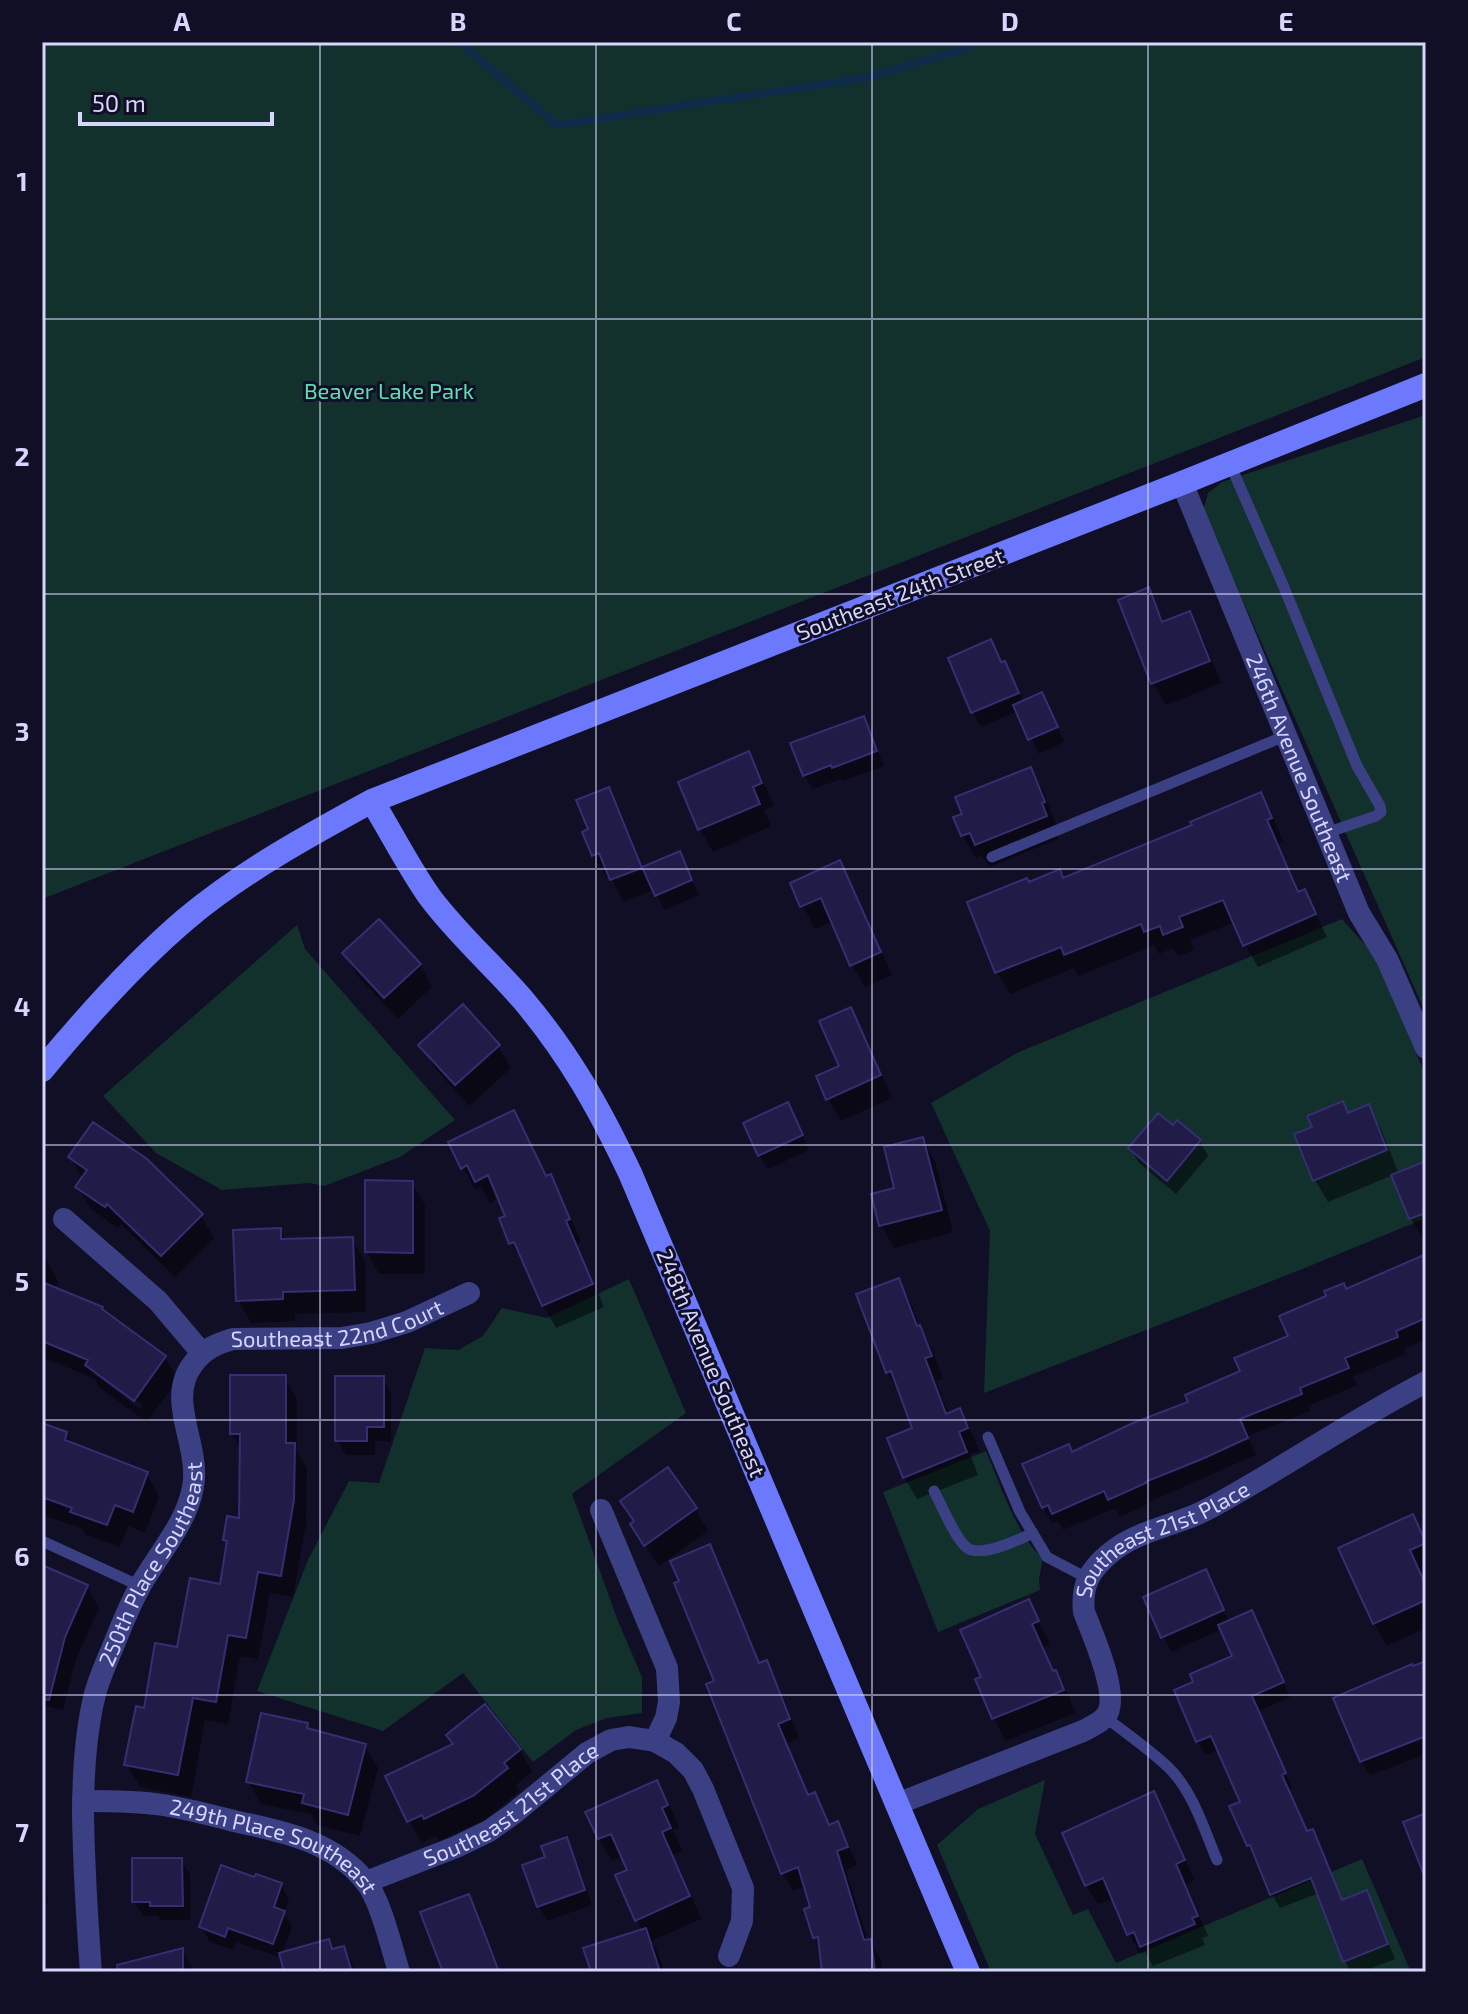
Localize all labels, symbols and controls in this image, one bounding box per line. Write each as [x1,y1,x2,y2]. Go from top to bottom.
text: A [174,5,191,36]
text: B [450,5,466,36]
text: C [726,5,742,36]
text: D [1001,5,1019,36]
text: E [1278,5,1294,36]
scale bar [80,76,272,126]
text: 50 m [92,88,146,117]
text: 1 [16,165,28,196]
park label: Beaver Lake Park [304,377,474,403]
text: 2 [14,440,30,471]
street label: Southeast 24th Street [792,542,1007,645]
street label: 246th Avenue Southeast [1242,649,1359,886]
text: 3 [15,715,29,746]
text: 4 [14,990,30,1021]
street label: 248th Avenue Southeast [652,1245,772,1481]
text: 5 [15,1265,29,1296]
street label: Southeast 22nd Court [231,1293,447,1351]
street label: 250th Place Southeast [92,1461,206,1670]
street label: Southeast 21st Place [1069,1475,1253,1600]
text: 6 [14,1540,30,1571]
street label: Southeast 21st Place [419,1736,602,1870]
street label: 249th Place Southeast [168,1792,384,1898]
text: 7 [15,1816,29,1847]

